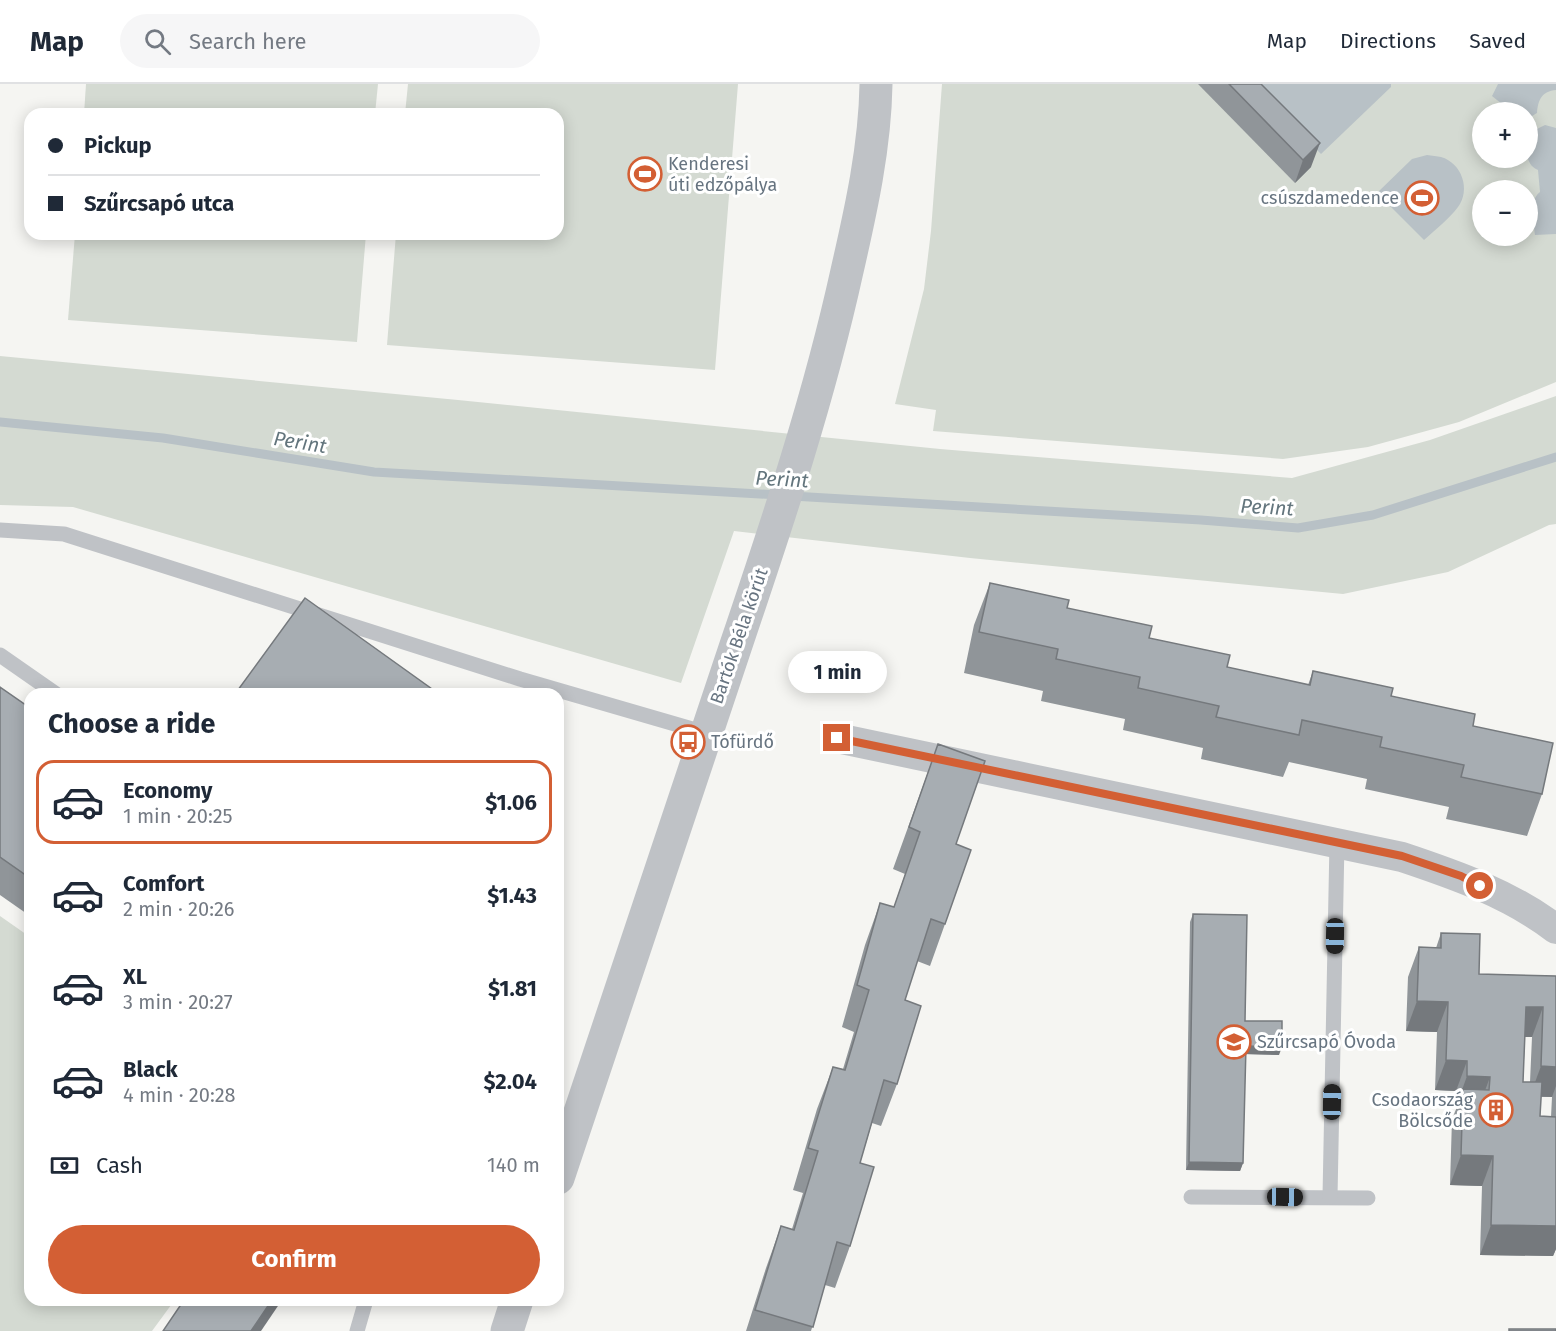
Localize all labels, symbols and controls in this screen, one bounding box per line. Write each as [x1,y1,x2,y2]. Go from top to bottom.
search box [120,14,540,68]
text: Map [30,25,84,58]
icon: search [141,25,174,58]
text: Search here [189,28,307,55]
text: Map [1267,28,1307,54]
text: Directions [1340,28,1436,54]
text: Saved [1469,28,1526,54]
map controls [1472,102,1538,246]
button: + [1472,102,1538,168]
text: Pickup [84,132,152,159]
place label: Kenderesi úti edzőpálya [668,153,777,196]
sports icon: Kenderesi úti edzőpálya [627,156,663,192]
sports icon: csúszdamedence [1404,180,1440,216]
button: − [1472,180,1538,246]
place label: csúszdamedence [1260,187,1399,209]
text: Szűrcsapó utca [84,190,234,217]
water label: Perint [272,426,329,458]
water label: Perint [755,466,810,492]
water label: Perint [1240,494,1295,520]
street label: Bartók Béla körút [705,565,773,707]
callout: 1 min [788,651,886,693]
text: 1 min [813,660,862,684]
text: Choose a ride [48,708,215,740]
bus stop icon: Tófürdő [670,724,706,760]
route end [823,724,850,751]
place label: Tófürdő [711,731,774,753]
icon: car [51,775,105,829]
text: Economy [123,777,212,804]
text: $1.06 [485,789,537,816]
text: 1 min · 20:25 [123,804,233,828]
icon: car [51,868,105,922]
text: Comfort [123,870,204,897]
route start [1466,872,1493,899]
text: $1.43 [487,882,537,909]
text: 2 min · 20:26 [123,897,235,921]
car [1326,918,1344,954]
icon: car [51,961,105,1015]
text: XL [123,963,147,990]
text: $1.81 [488,975,537,1002]
text: 3 min · 20:27 [123,990,233,1014]
school or university icon: Szűrcsapó Óvoda [1216,1024,1252,1060]
place label: Szűrcsapó Óvoda [1257,1031,1396,1053]
icon: car [51,1054,105,1108]
text: Black [123,1056,178,1083]
text: $2.04 [483,1068,537,1095]
text: 4 min · 20:28 [123,1083,236,1107]
car [1323,1084,1341,1120]
place label: Csodaország Bölcsőde [1372,1089,1474,1132]
building icon: Csodaország Bölcsőde [1478,1092,1514,1128]
icon: cash [48,1149,81,1182]
text: Cash [96,1152,143,1179]
text: 140 m [487,1153,540,1177]
car [1267,1188,1303,1206]
button: Confirm [48,1225,540,1294]

